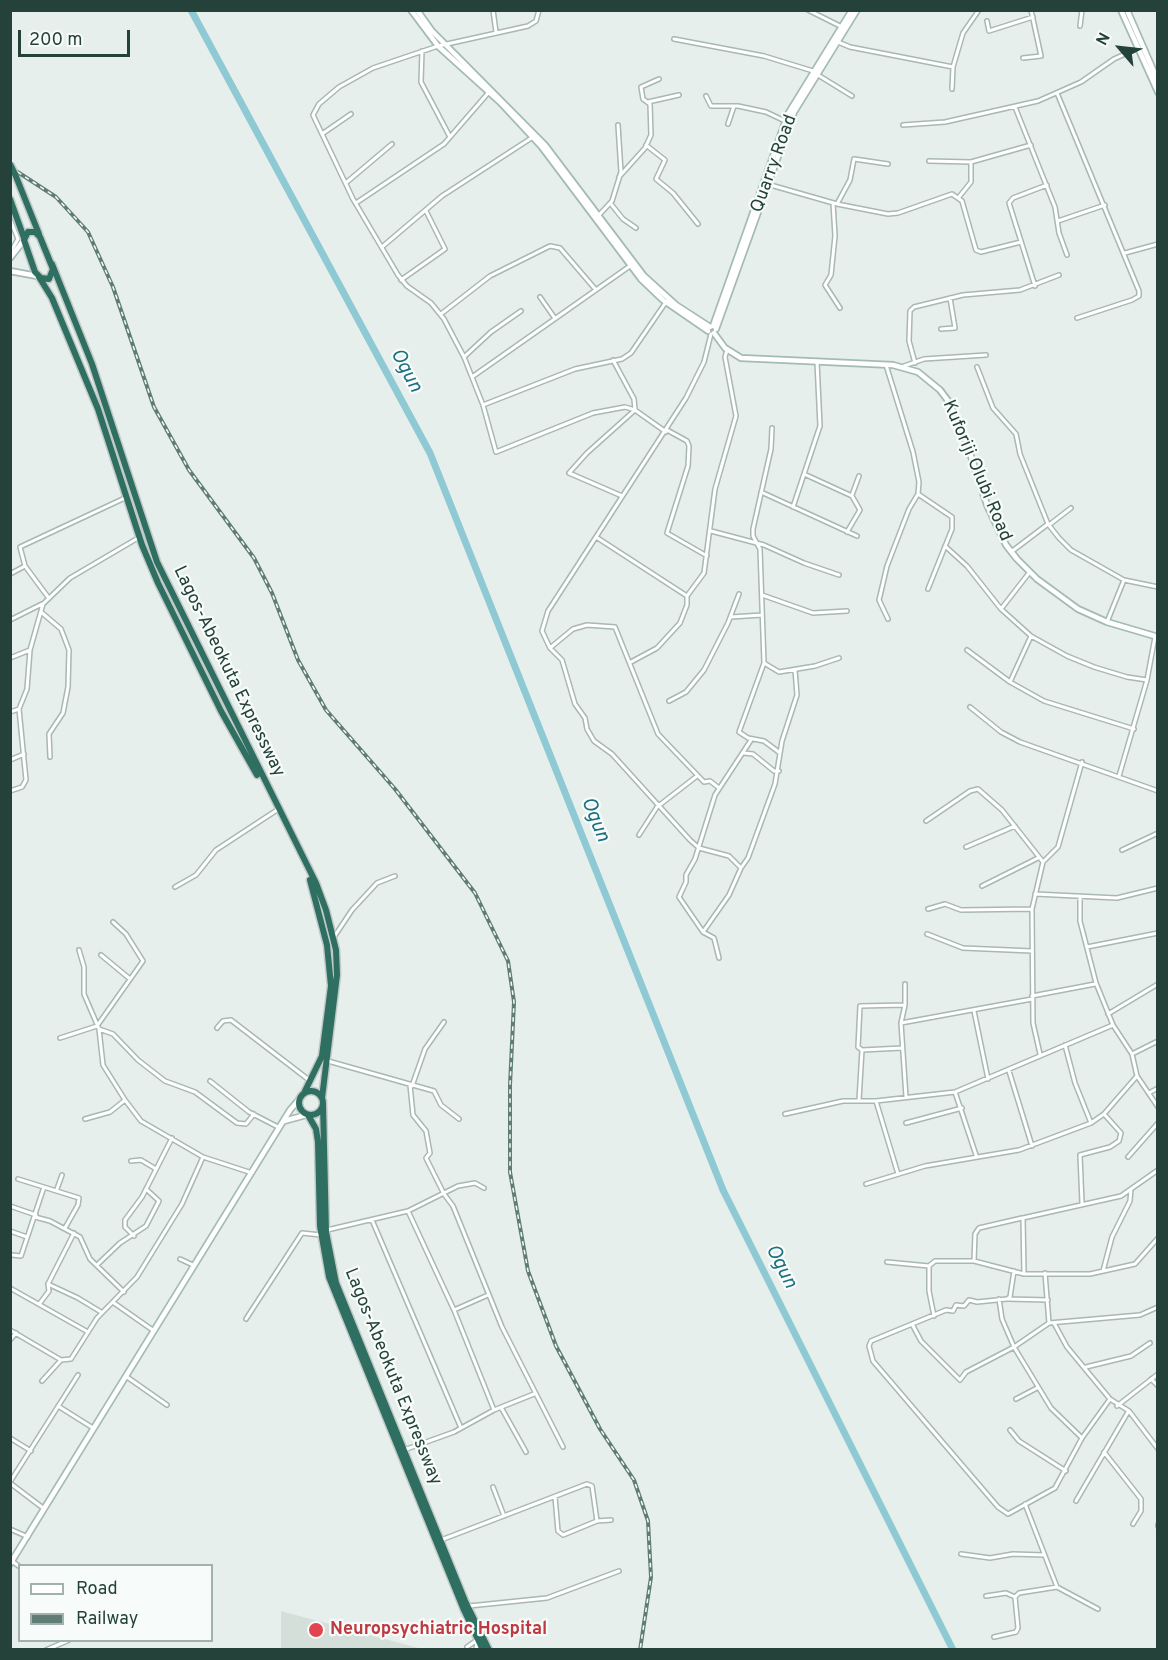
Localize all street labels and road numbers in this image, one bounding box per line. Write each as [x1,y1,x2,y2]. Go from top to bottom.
street label: Quarry Road [747,112,803,216]
street label: Kuforiji Olubi Road [936,397,1016,545]
street label: Lagos-Abeokuta Expressway [167,563,289,781]
street label: Lagos-Abeokuta Expressway [338,1265,446,1489]

